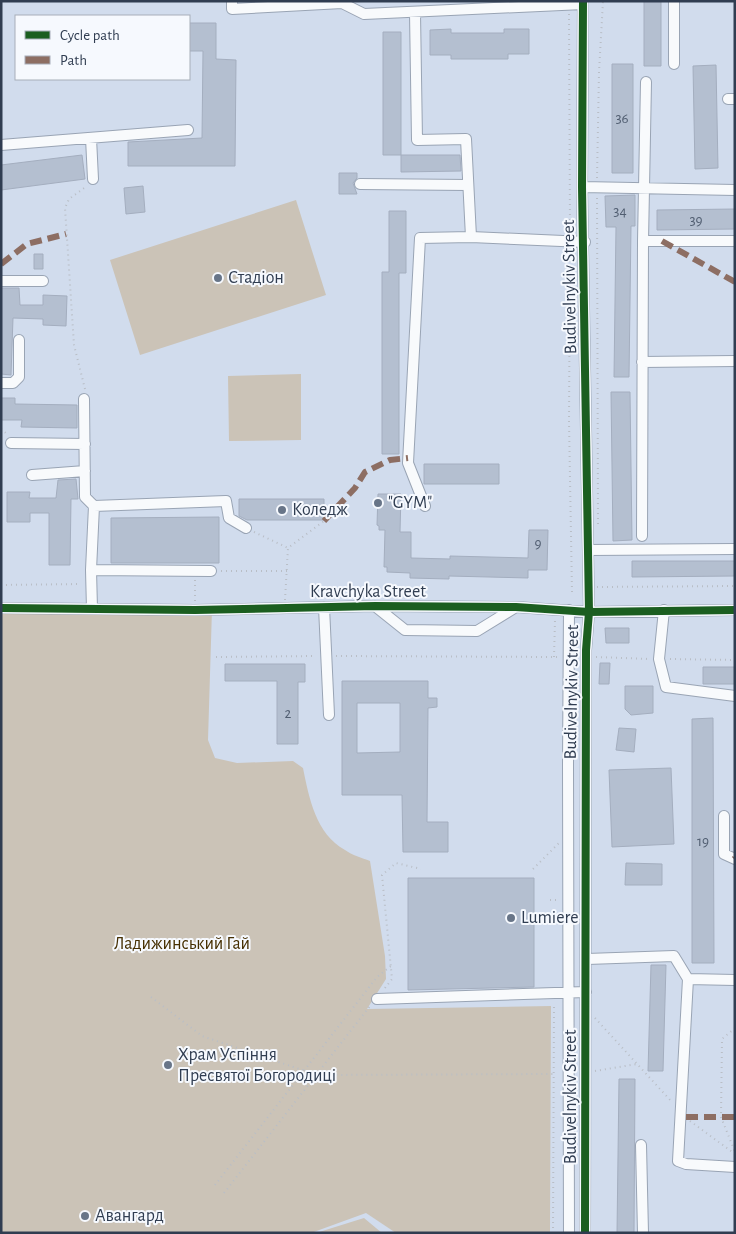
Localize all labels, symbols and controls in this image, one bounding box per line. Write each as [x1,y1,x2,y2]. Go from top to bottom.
legend [15,15,190,80]
text: Cycle path [60,28,120,43]
text: Path [60,53,87,68]
house number: 36 [615,111,629,126]
house number: 34 [613,204,627,219]
house number: 39 [689,213,703,228]
street label: Budivelnykiv Street [560,219,580,355]
place label: Стадіон [228,269,284,287]
marker: Стадіон [212,272,224,284]
place label: "GYM" [388,494,432,512]
marker: "GYM" [372,497,384,509]
place label: Коледж [292,501,348,519]
marker: Коледж [276,504,288,516]
house number: 9 [534,536,542,551]
street label: Kravchyka Street [310,583,426,601]
street label: Budivelnykiv Street [562,624,582,760]
house number: 2 [285,706,292,721]
house number: 19 [697,834,709,849]
place label: Lumiere [521,909,579,927]
marker: Lumiere [505,912,517,924]
park label: Ладижинський Гай [114,935,250,953]
street label: Budivelnykiv Street [562,1029,580,1164]
place label: Храм Успіння Пресвятої Богородиці [178,1046,336,1085]
marker: Храм Успіння Пресвятої Богородиці [162,1059,174,1071]
place label: Авангард [95,1207,164,1225]
marker: Авангард [79,1210,91,1222]

